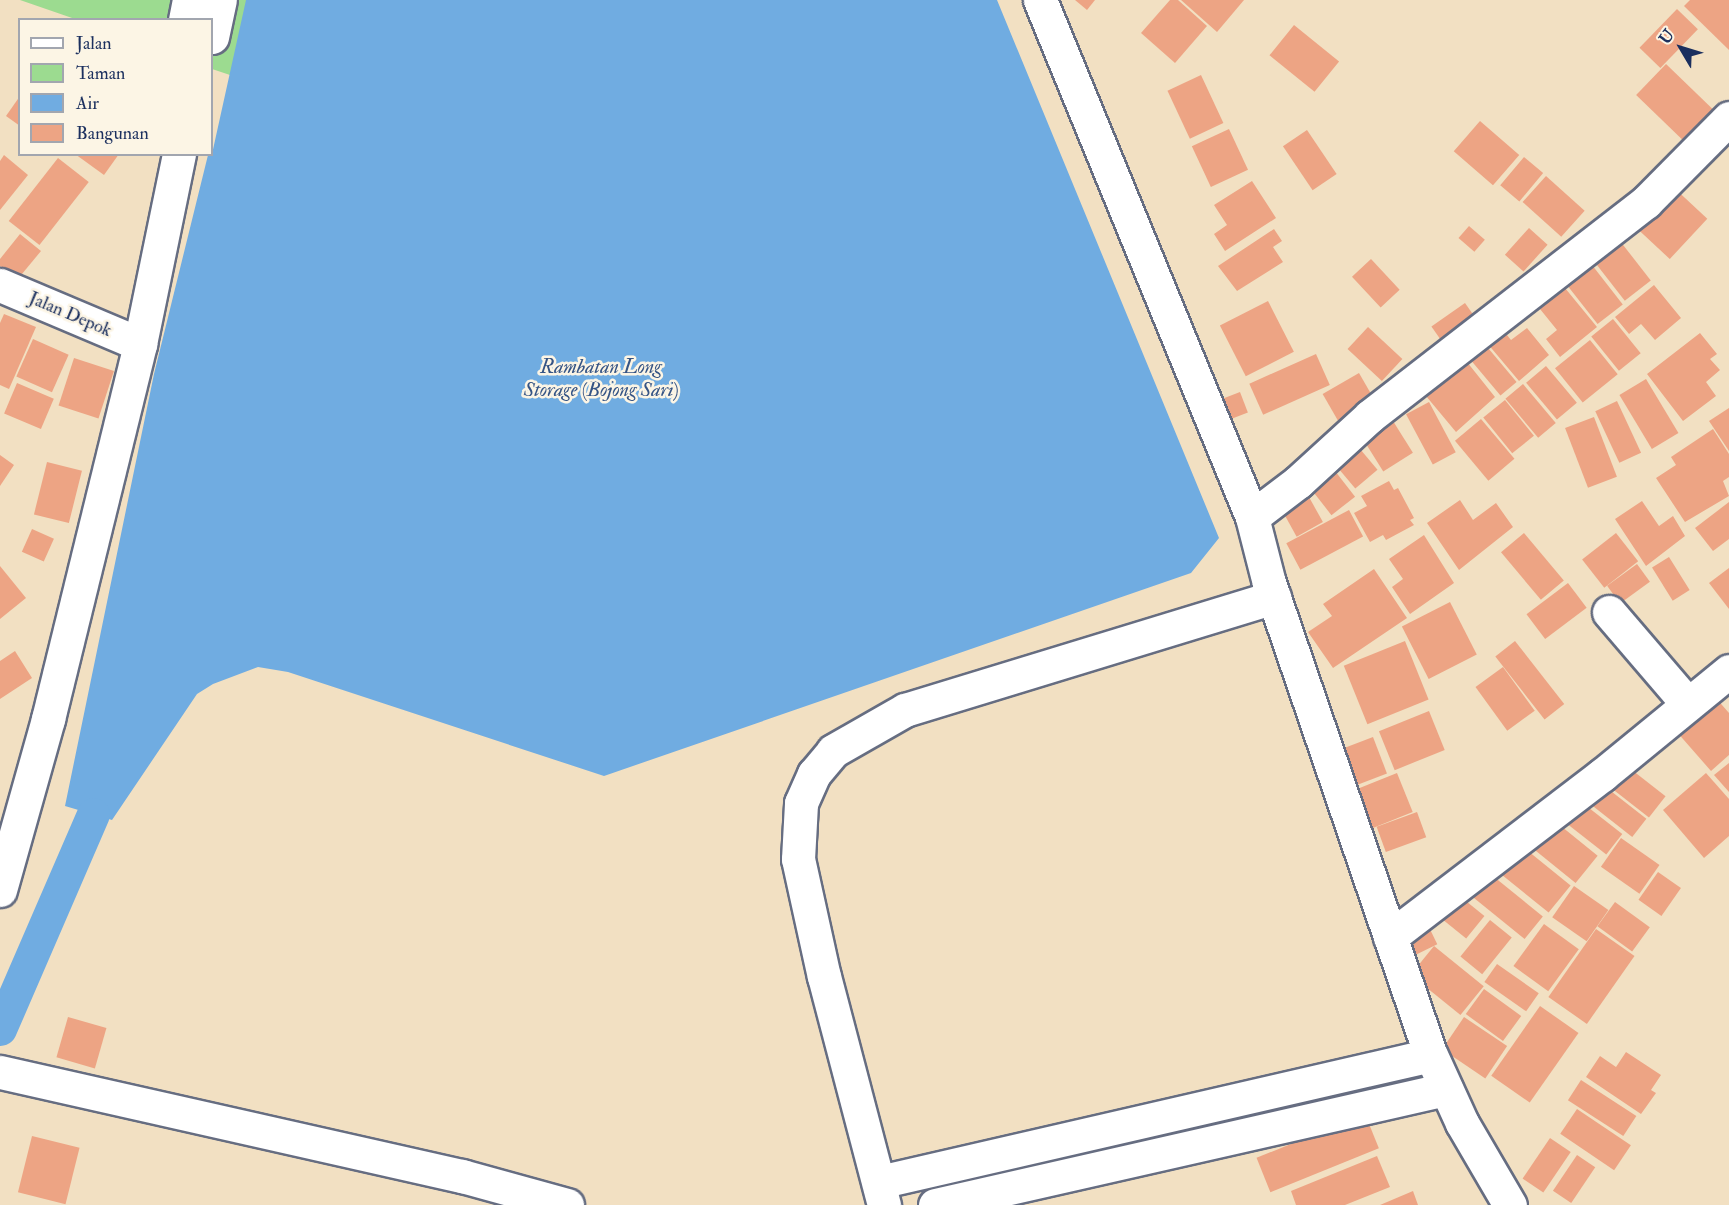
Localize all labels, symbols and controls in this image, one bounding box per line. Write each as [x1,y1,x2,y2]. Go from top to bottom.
legend [18,18,213,156]
north arrow [1651,18,1711,78]
text: U [1655,25,1679,48]
text: Jalan [76,32,112,55]
text: Taman [76,62,125,85]
text: Air [76,92,99,115]
text: Bangunan [76,122,149,145]
street label: Jalan Depok [25,288,115,342]
water label: Rambatan Long Storage (Bojong Sari) [524,354,678,401]

